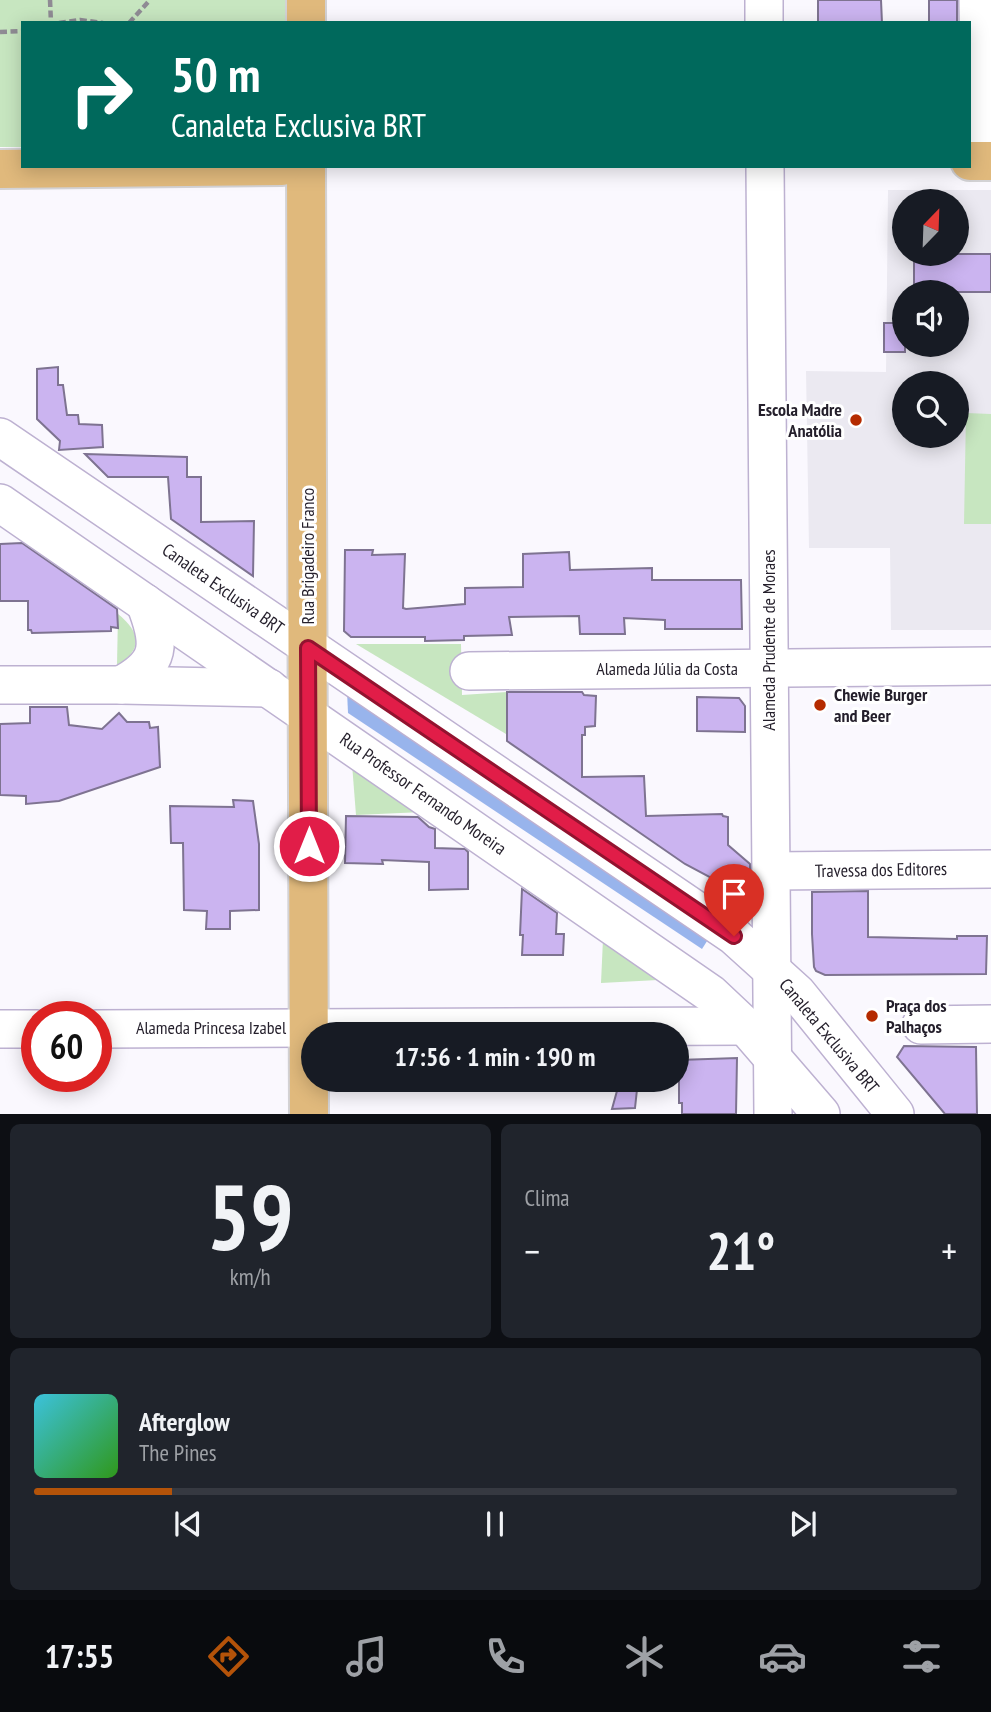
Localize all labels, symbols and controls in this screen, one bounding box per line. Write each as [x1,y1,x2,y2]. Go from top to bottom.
text: 50 m [171,42,260,106]
icon: right [56,49,147,140]
text: Canaleta Exclusiva BRT [171,104,426,146]
north arrow [892,189,970,266]
map controls [892,189,969,448]
button: sound [892,280,969,357]
button: search [892,371,969,448]
place label: Escola Madre Anatólia [758,398,842,442]
marker: Escola Madre Anatólia [848,412,864,428]
street label: Rua Brigadeiro Franco [296,487,319,624]
street label: Canaleta Exclusiva BRT [158,538,289,639]
street label: Alameda Prudente de Moraes [757,549,780,731]
street label: Alameda Júlia da Costa [596,657,738,680]
place label: Chewie Burger and Beer [834,683,928,727]
marker: Chewie Burger and Beer [812,697,828,713]
street label: Rua Professor Fernando Moreira [336,727,511,860]
position arrow [272,809,346,883]
street label: Travessa dos Editores [815,857,947,882]
pin [704,864,764,936]
icon: arrive [715,875,753,913]
street label: Canaleta Exclusiva BRT [774,973,884,1098]
place label: Praça dos Palhaços [886,994,947,1038]
speed limit sign: 60 [21,1001,112,1092]
marker: Praça dos Palhaços [864,1008,880,1024]
street label: Alameda Princesa Izabel [136,1016,287,1039]
text: 17:56 · 1 min · 190 m [395,1040,595,1073]
text: 59 [207,1157,294,1275]
text: Clima [525,1183,570,1212]
text: 21° [706,1217,775,1284]
text: − [525,1226,540,1275]
text: + [941,1226,957,1275]
text: km/h [230,1262,271,1291]
text: Afterglow [139,1405,230,1438]
text: The Pines [139,1438,217,1467]
icon: previous [169,1505,207,1543]
icon: pause [476,1505,514,1543]
icon: next [784,1505,822,1543]
icon: directions [204,1632,253,1681]
icon: music [342,1632,391,1681]
icon: phone [481,1632,530,1681]
icon: climate [620,1632,669,1681]
icon: car [758,1632,807,1681]
icon: filters [897,1632,946,1681]
text: 17:55 [45,1635,114,1677]

